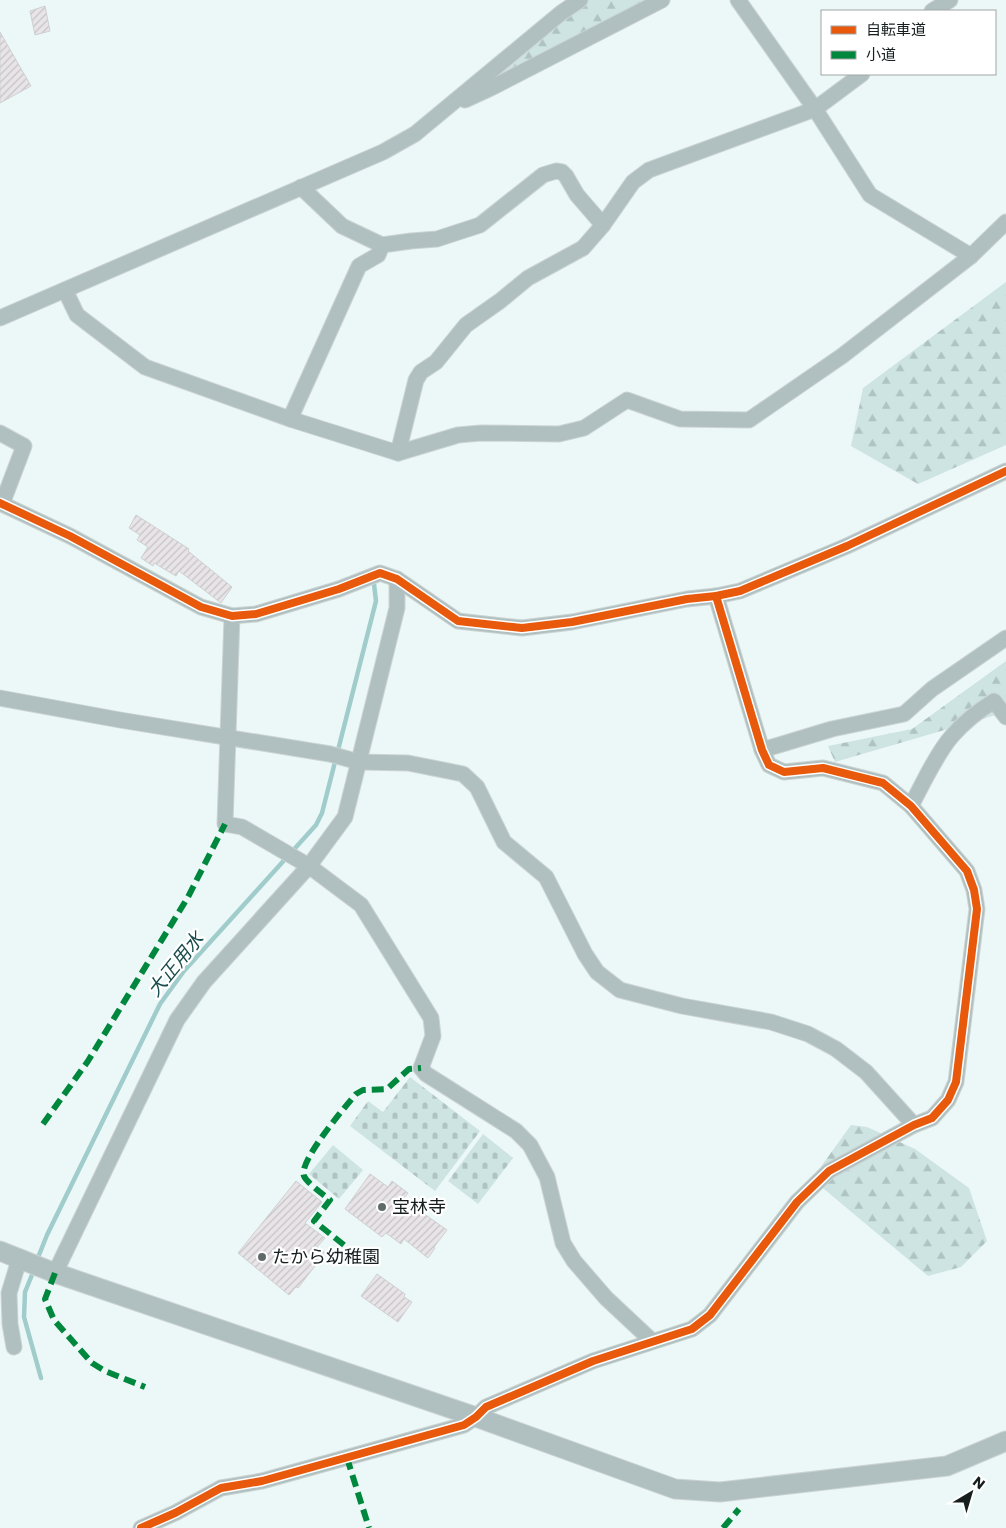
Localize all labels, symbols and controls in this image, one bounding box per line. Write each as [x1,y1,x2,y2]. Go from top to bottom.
legend [821,10,996,75]
text: 自転車道 [866,19,926,40]
text: 小道 [866,44,896,65]
water label: 大正用水 [141,925,211,1002]
place label: 宝林寺 [392,1194,446,1219]
marker: 宝林寺 [376,1201,388,1213]
place label: たから幼稚園 [272,1244,380,1269]
marker: たから幼稚園 [256,1251,268,1263]
north arrow [946,1468,996,1518]
text: N [969,1472,989,1494]

